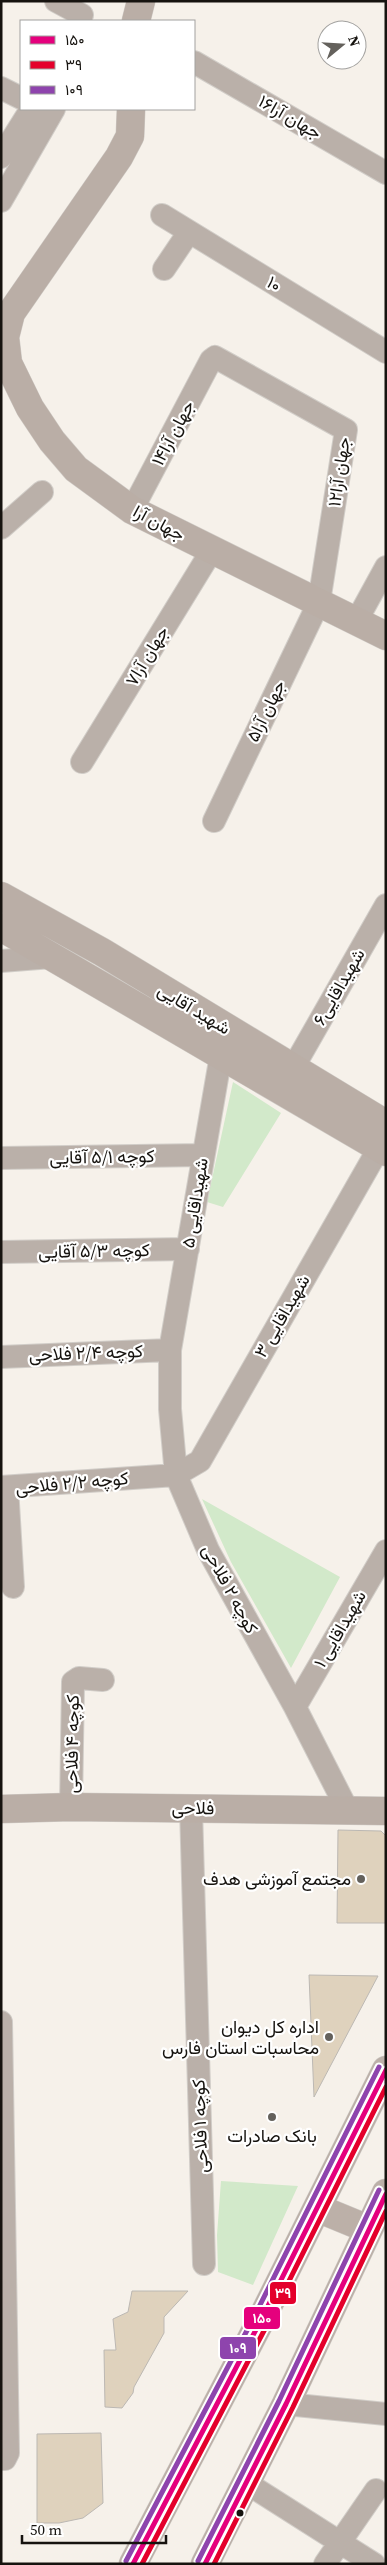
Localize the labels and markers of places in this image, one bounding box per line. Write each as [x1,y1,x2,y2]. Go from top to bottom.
place label: مجتمع آموزشی هدف [203,1866,351,1891]
marker: مجتمع آموزشی هدف [355,1873,367,1885]
place label: اداره کل دیوان محاسبات استان فارس [162,2014,319,2060]
marker: اداره کل دیوان محاسبات استان فارس [323,2031,335,2043]
marker: بانک صادرات [266,2111,278,2123]
place label: بانک صادرات [227,2123,317,2148]
unlabelled marker [235,2508,245,2518]

